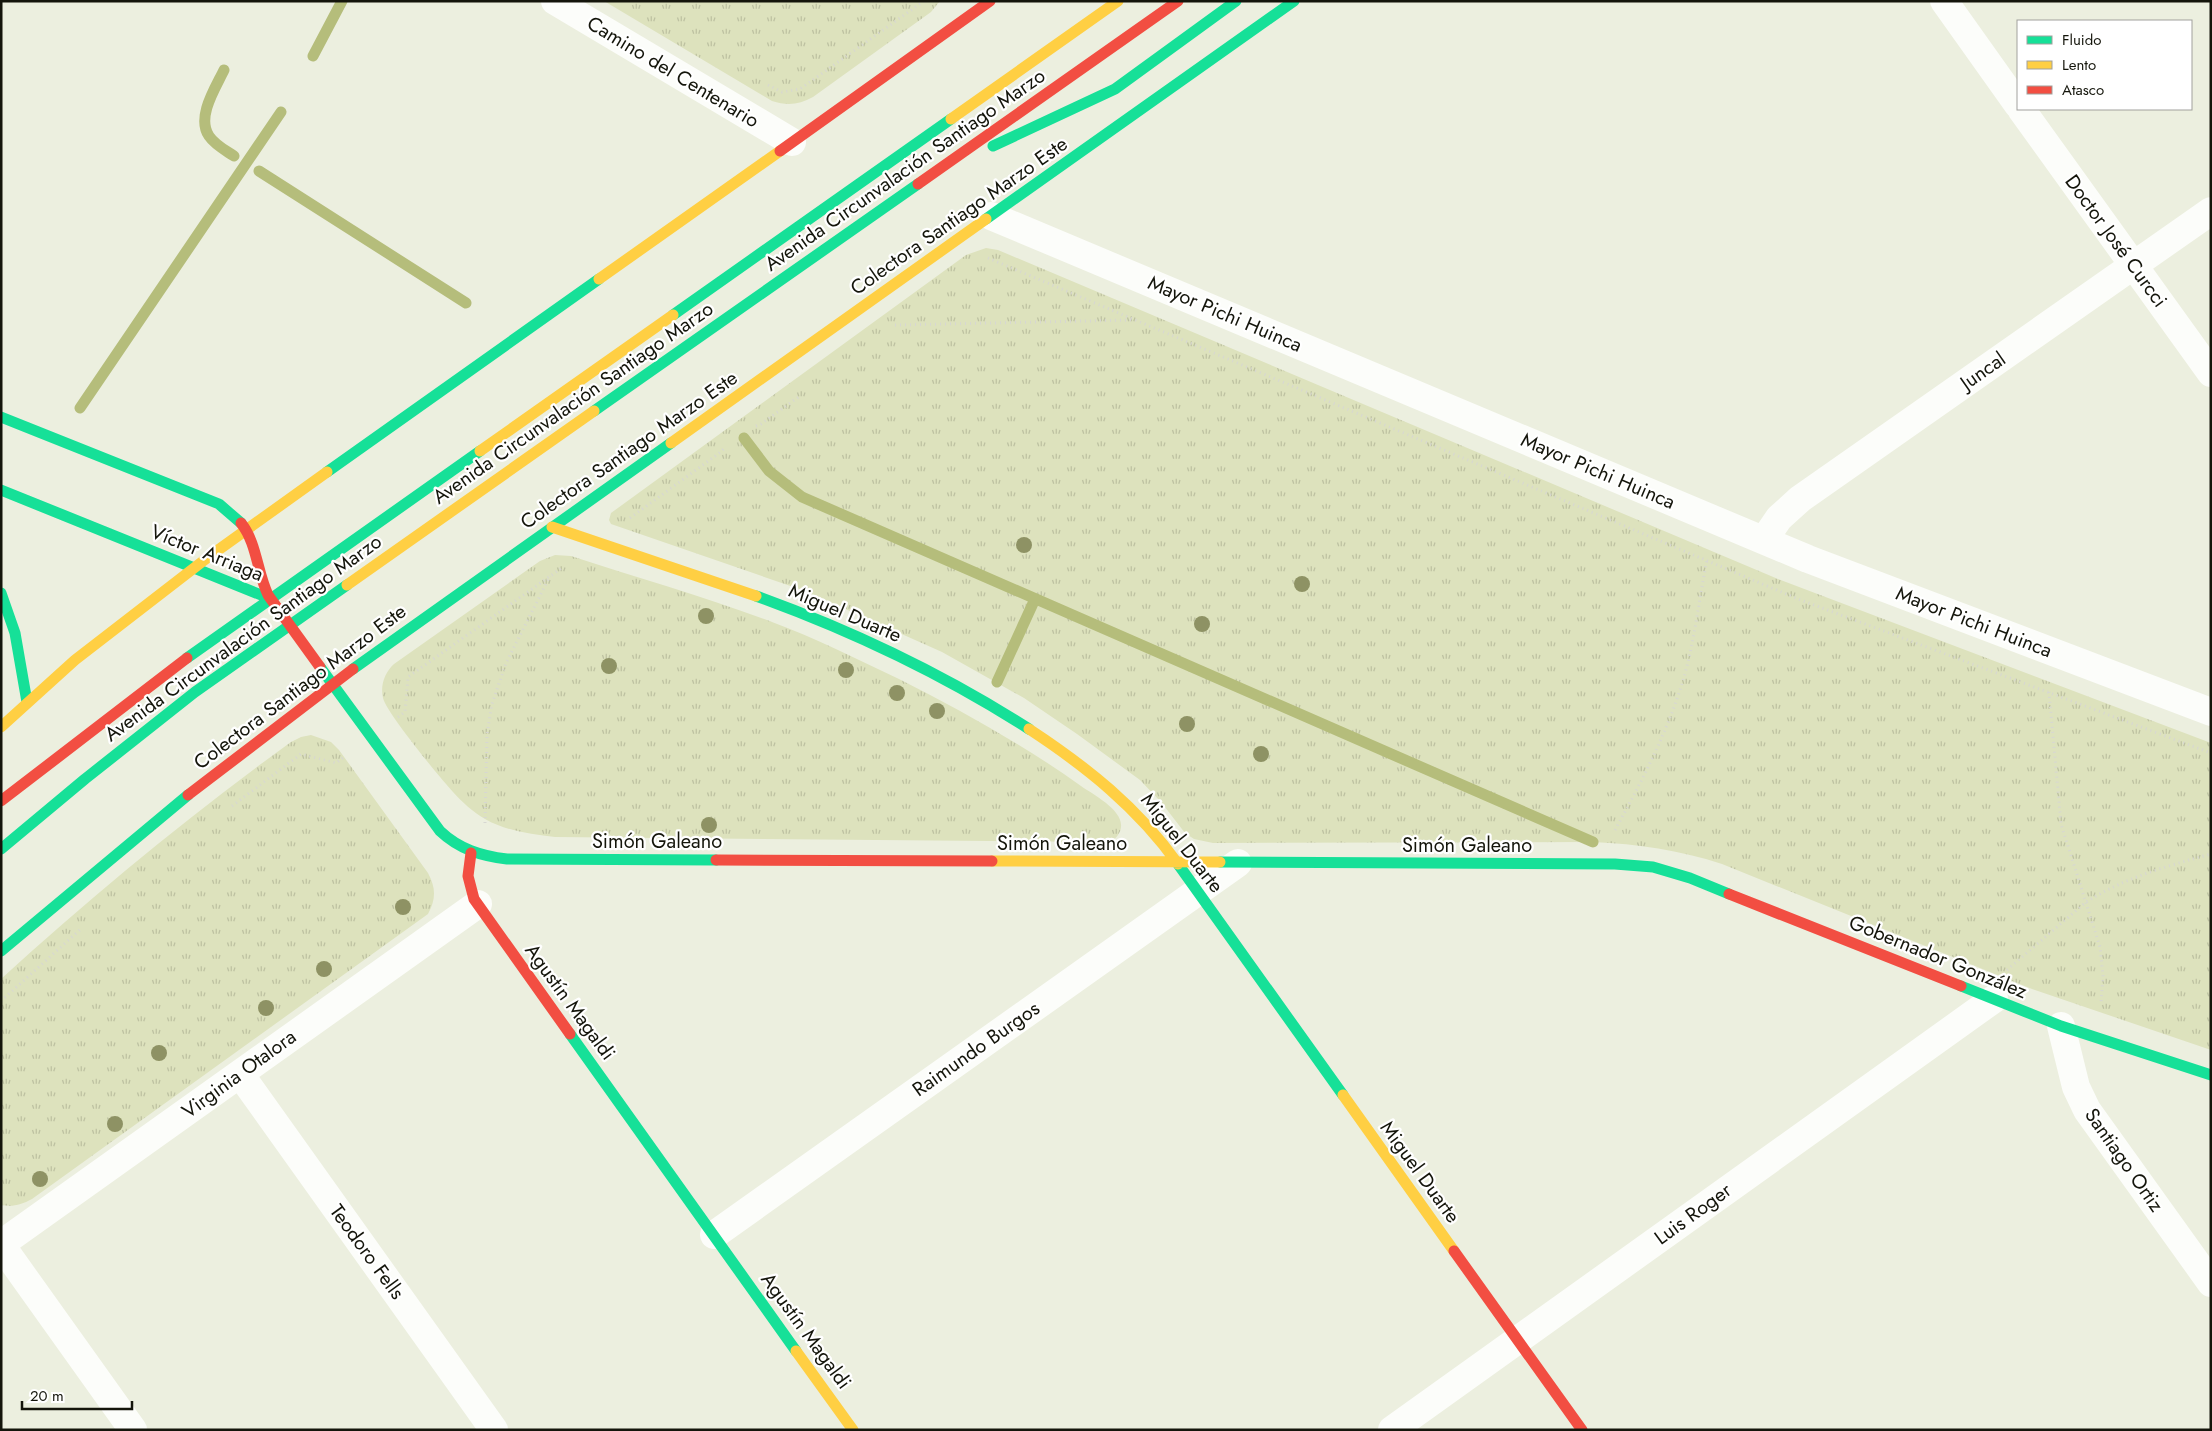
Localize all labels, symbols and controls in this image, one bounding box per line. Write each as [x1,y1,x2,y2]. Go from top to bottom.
street label: Camino del Centenario [581,9,765,135]
legend [2017,20,2192,110]
text: Fluido [2062,29,2101,51]
text: Lento [2062,54,2096,76]
street label: Avenida Circunvalación Santiago Marzo [759,62,1051,278]
text: Atasco [2062,79,2104,101]
street label: Colectora Santiago Marzo Este [844,130,1074,302]
street label: Doctor José Curcci [2058,169,2174,313]
street label: Mayor Pichi Huinca [1143,268,1307,360]
street label: Avenida Circunvalación Santiago Marzo [427,295,719,511]
street label: Juncal [1952,345,2012,399]
street label: Colectora Santiago Marzo Este [514,364,744,536]
street label: Mayor Pichi Huinca [1516,425,1680,517]
street label: Víctor Arriaga [146,517,268,589]
street label: Avenida Circunvalación Santiago Marzo [98,527,388,749]
street label: Miguel Duarte [784,576,906,650]
street label: Mayor Pichi Huinca [1892,579,2056,665]
street label: Colectora Santiago Marzo Este [188,597,412,777]
street label: Miguel Duarte [1134,787,1230,899]
street label: Simón Galeano [592,827,722,856]
street label: Simón Galeano [997,829,1127,858]
street label: Simón Galeano [1402,831,1532,860]
street label: Gobernador González [1845,908,2031,1006]
street label: Agustín Magaldi [518,938,622,1066]
street label: Raimundo Burgos [906,994,1046,1104]
street label: Virginia Otalora [176,1023,302,1125]
street label: Santiago Ortiz [2077,1102,2171,1218]
street label: Miguel Duarte [1373,1115,1467,1229]
street label: Luis Roger [1648,1176,1738,1252]
street label: Teodoro Fells [323,1198,411,1306]
street label: Agustín Magaldi [754,1267,858,1395]
scale bar [22,1378,132,1410]
text: 20 m [30,1385,64,1407]

